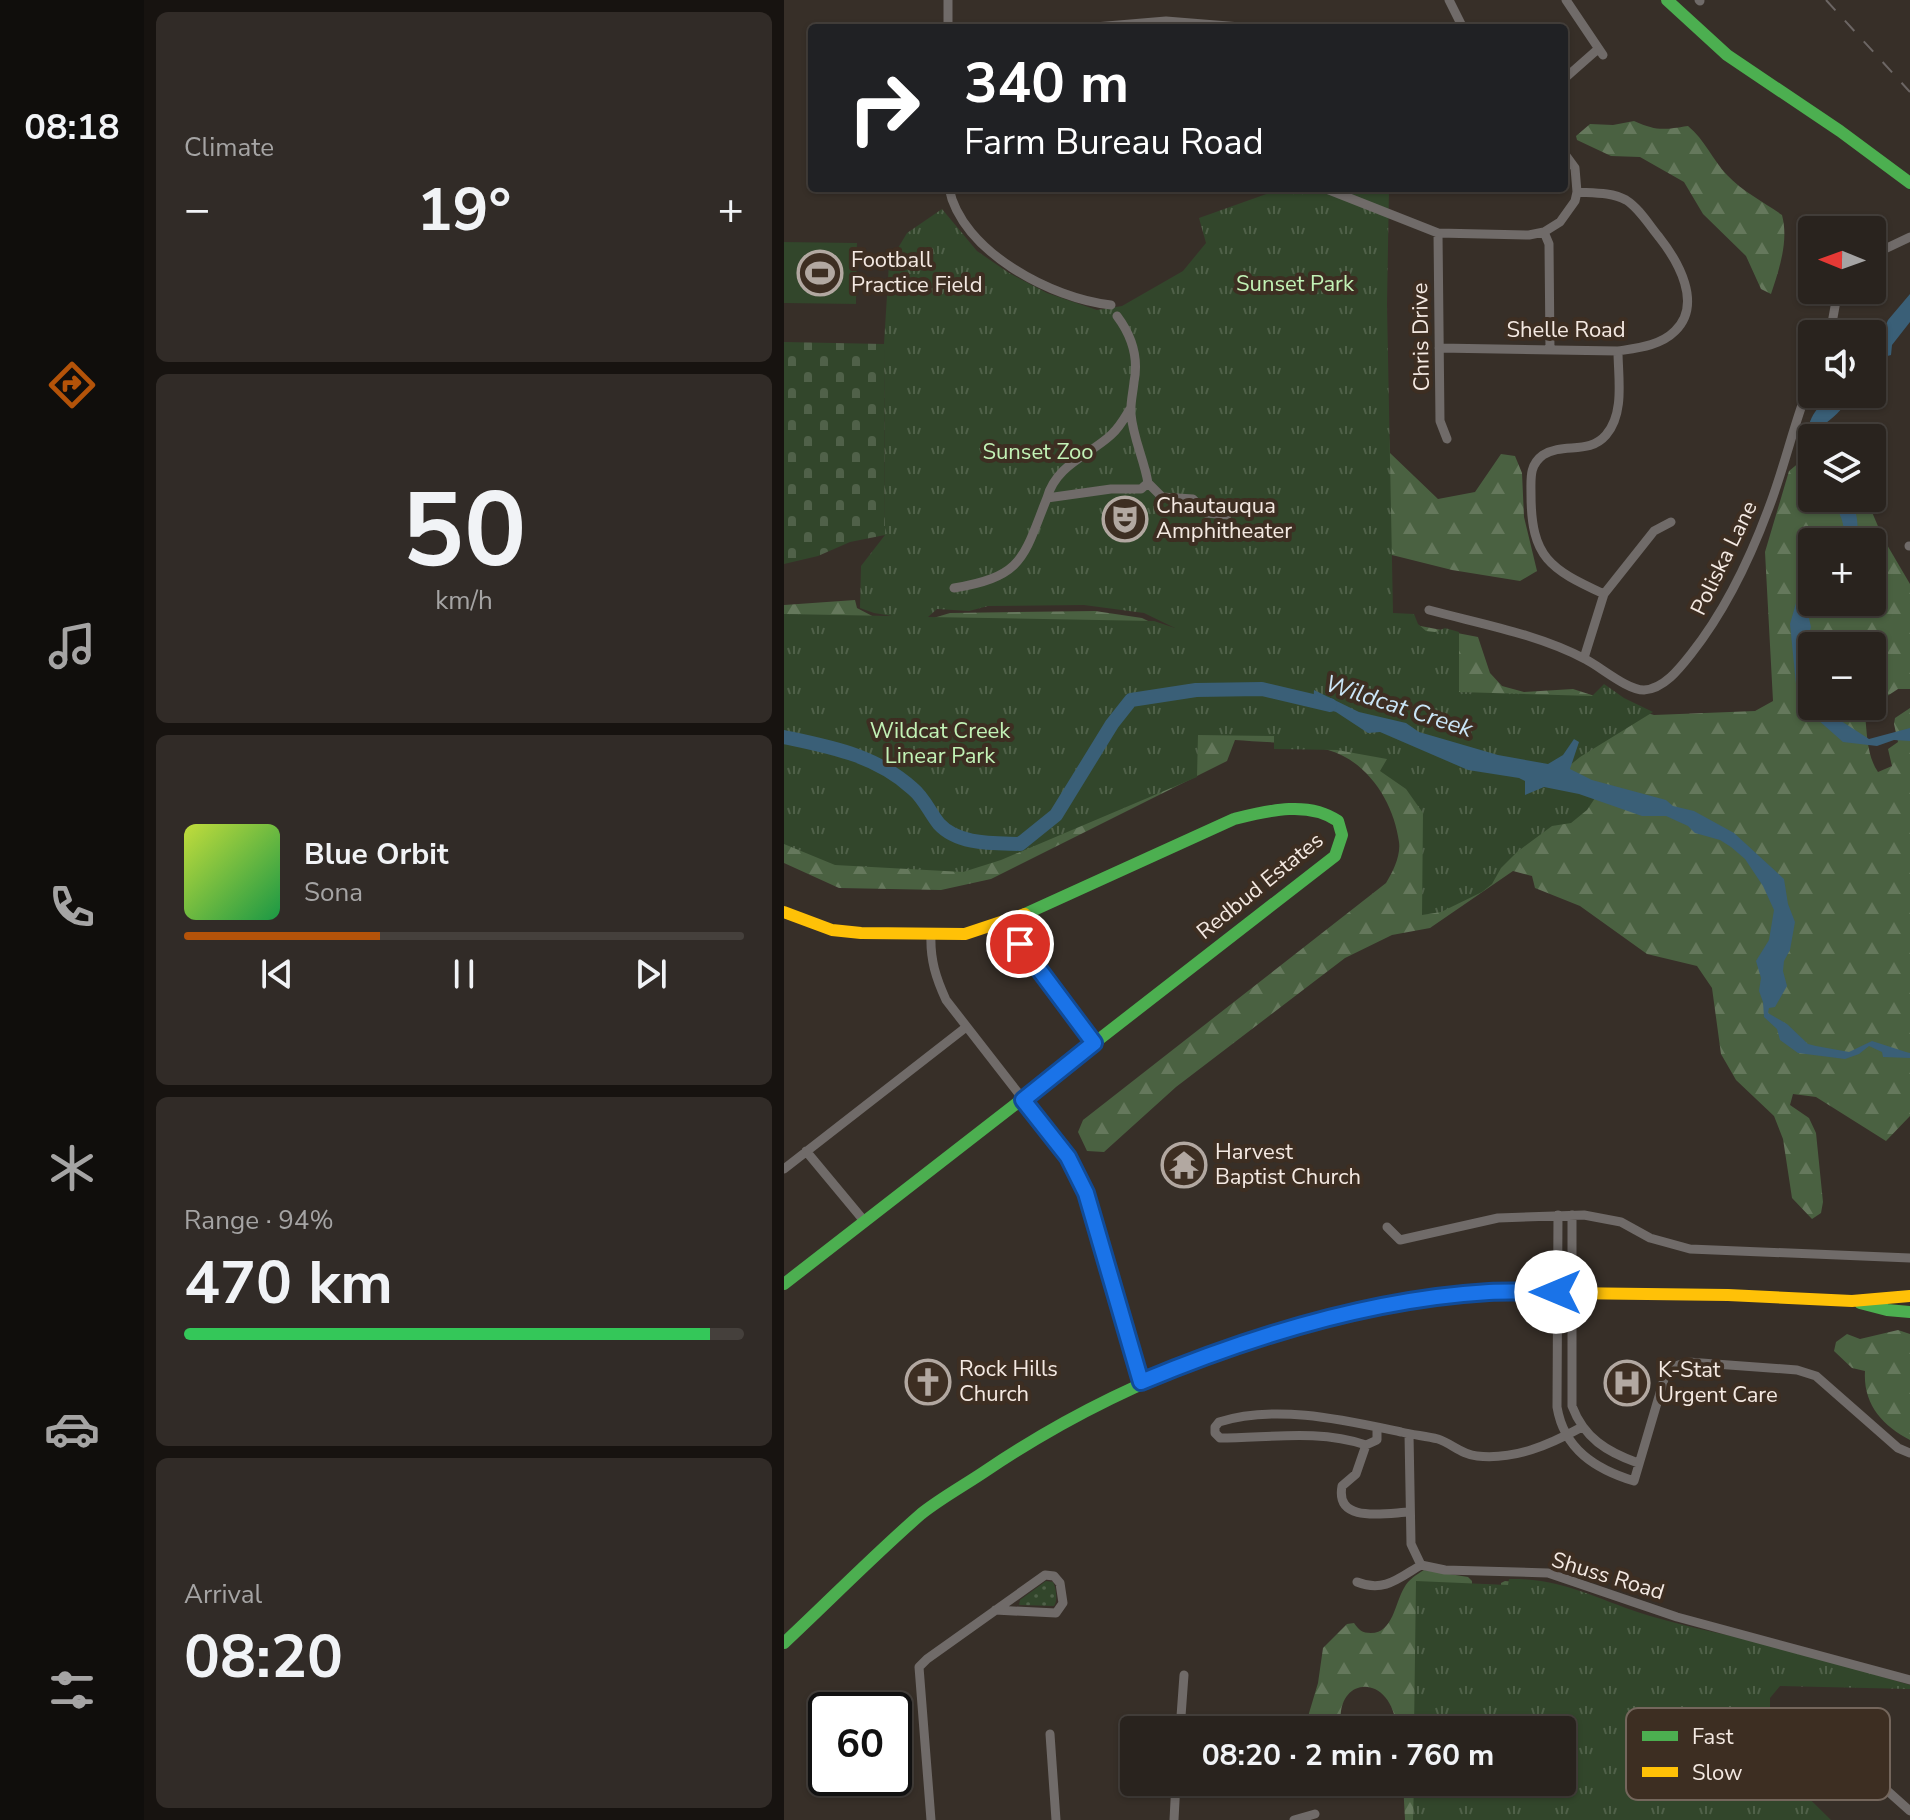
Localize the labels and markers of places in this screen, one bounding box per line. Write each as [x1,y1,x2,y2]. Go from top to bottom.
place label: Football Practice Field [851,245,983,300]
sports icon: Football Practice Field [796,249,844,297]
place label: Chautauqua Amphitheater [1156,491,1292,546]
theatre icon: Chautauqua Amphitheater [1101,495,1149,543]
pin [986,910,1054,978]
place label: Harvest Baptist Church [1215,1137,1361,1192]
temple icon: Harvest Baptist Church [1160,1141,1208,1189]
place label: Rock Hills Church [959,1354,1058,1409]
place label: K-Stat Urgent Care [1658,1355,1778,1410]
church icon: Rock Hills Church [904,1358,952,1406]
hospital icon: K-Stat Urgent Care [1603,1359,1651,1407]

